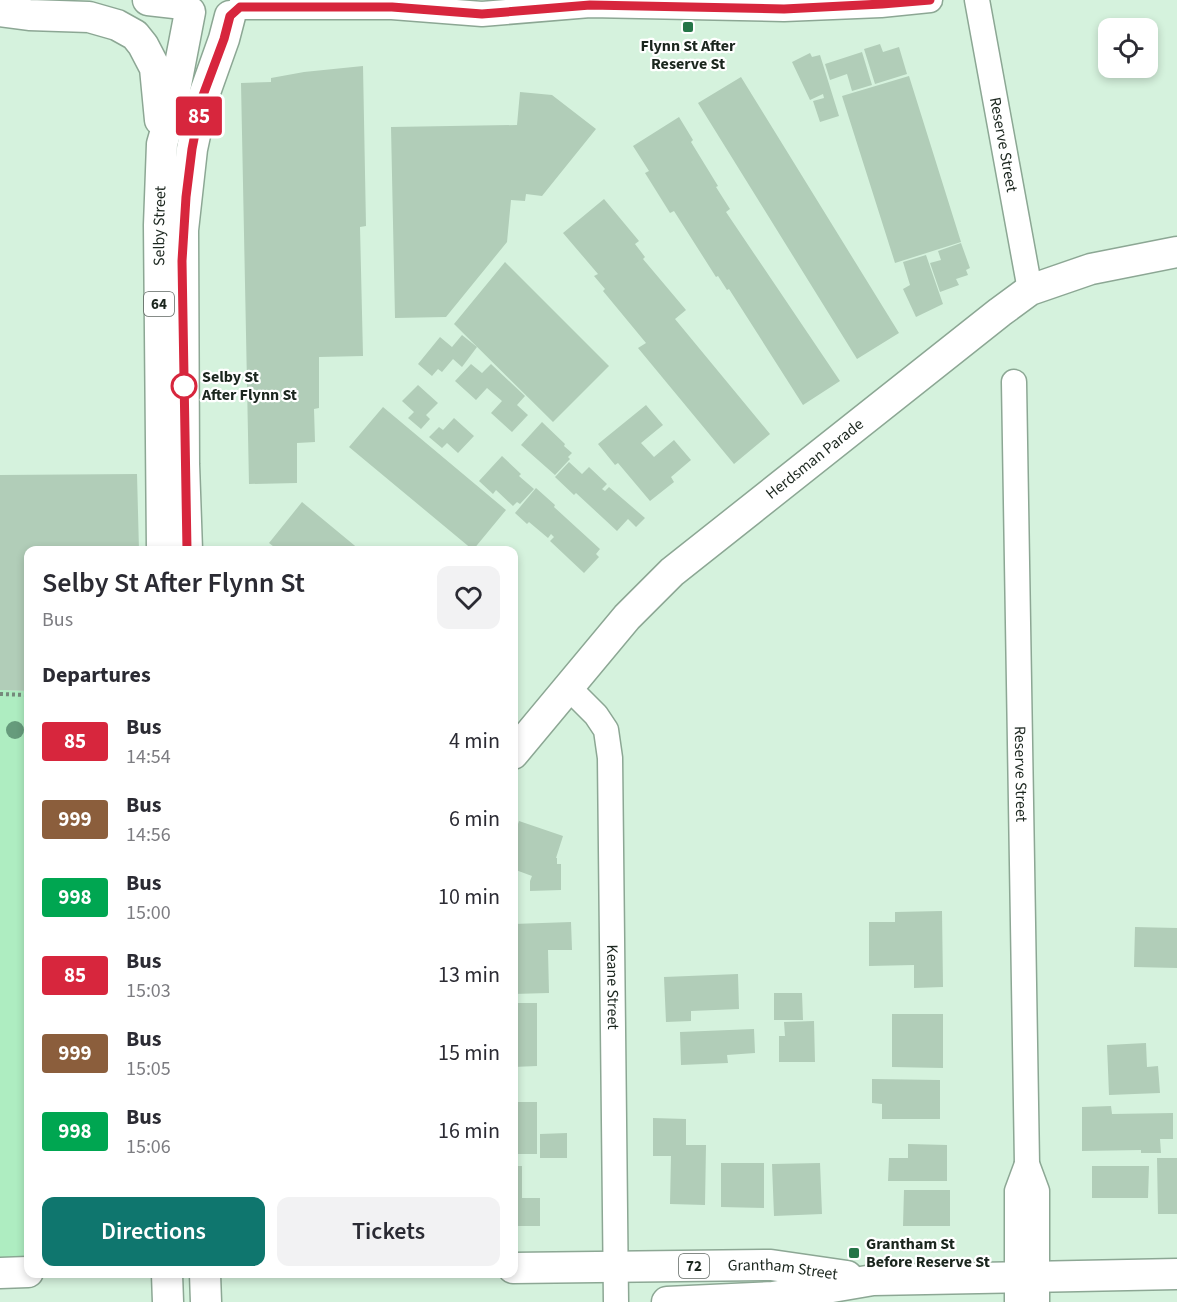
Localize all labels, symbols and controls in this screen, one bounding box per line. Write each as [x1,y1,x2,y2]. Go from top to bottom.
map controls [1098,18,1158,78]
button: locate [1098,18,1158,78]
marker: Flynn St After Reserve St [681,20,695,34]
place label: Flynn St After Reserve St [641,35,736,75]
street label: Reserve Street [984,95,1023,194]
line badge: 85 [172,96,226,136]
text: 85 [188,101,210,131]
street label: Selby Street [148,185,171,266]
road number: 64 [144,292,174,316]
place label: Selby St After Flynn St [201,366,297,406]
marker: Selby St After Flynn St [171,373,197,399]
street label: Herdsman Parade [761,413,868,505]
text: Selby St After Flynn St [42,563,305,603]
button: heart [437,566,500,629]
text: Bus [42,606,73,634]
text: Departures [42,659,151,691]
text: Bus [126,711,162,743]
text: 4 min [449,725,500,757]
text: 85 [64,726,86,756]
street label: Reserve Street [1009,726,1032,823]
text: 14:54 [126,743,171,771]
text: Bus [126,789,162,821]
text: 6 min [449,803,500,835]
text: 999 [58,804,92,834]
text: 14:56 [126,821,171,849]
text: Bus [126,867,162,899]
text: 10 min [438,881,500,913]
text: 998 [58,882,92,912]
text: 15:00 [126,899,171,927]
street label: Keane Street [601,944,624,1030]
text: Bus [126,945,162,977]
text: 13 min [438,959,500,991]
text: 85 [64,960,86,990]
text: 15:03 [126,977,171,1005]
text: Bus [126,1023,162,1055]
text: 15 min [438,1037,500,1069]
text: 999 [58,1038,92,1068]
text: 15:05 [126,1055,171,1083]
text: Bus [126,1101,162,1133]
text: 16 min [438,1115,500,1147]
text: 998 [58,1116,92,1146]
text: 15:06 [126,1133,171,1161]
button: Directions [42,1197,265,1266]
button: Tickets [277,1197,500,1266]
place label: Grantham St Before Reserve St [866,1233,990,1273]
marker: Grantham St Before Reserve St [847,1246,861,1260]
road number: 72 [679,1254,709,1278]
street label: Grantham Street [727,1254,840,1286]

